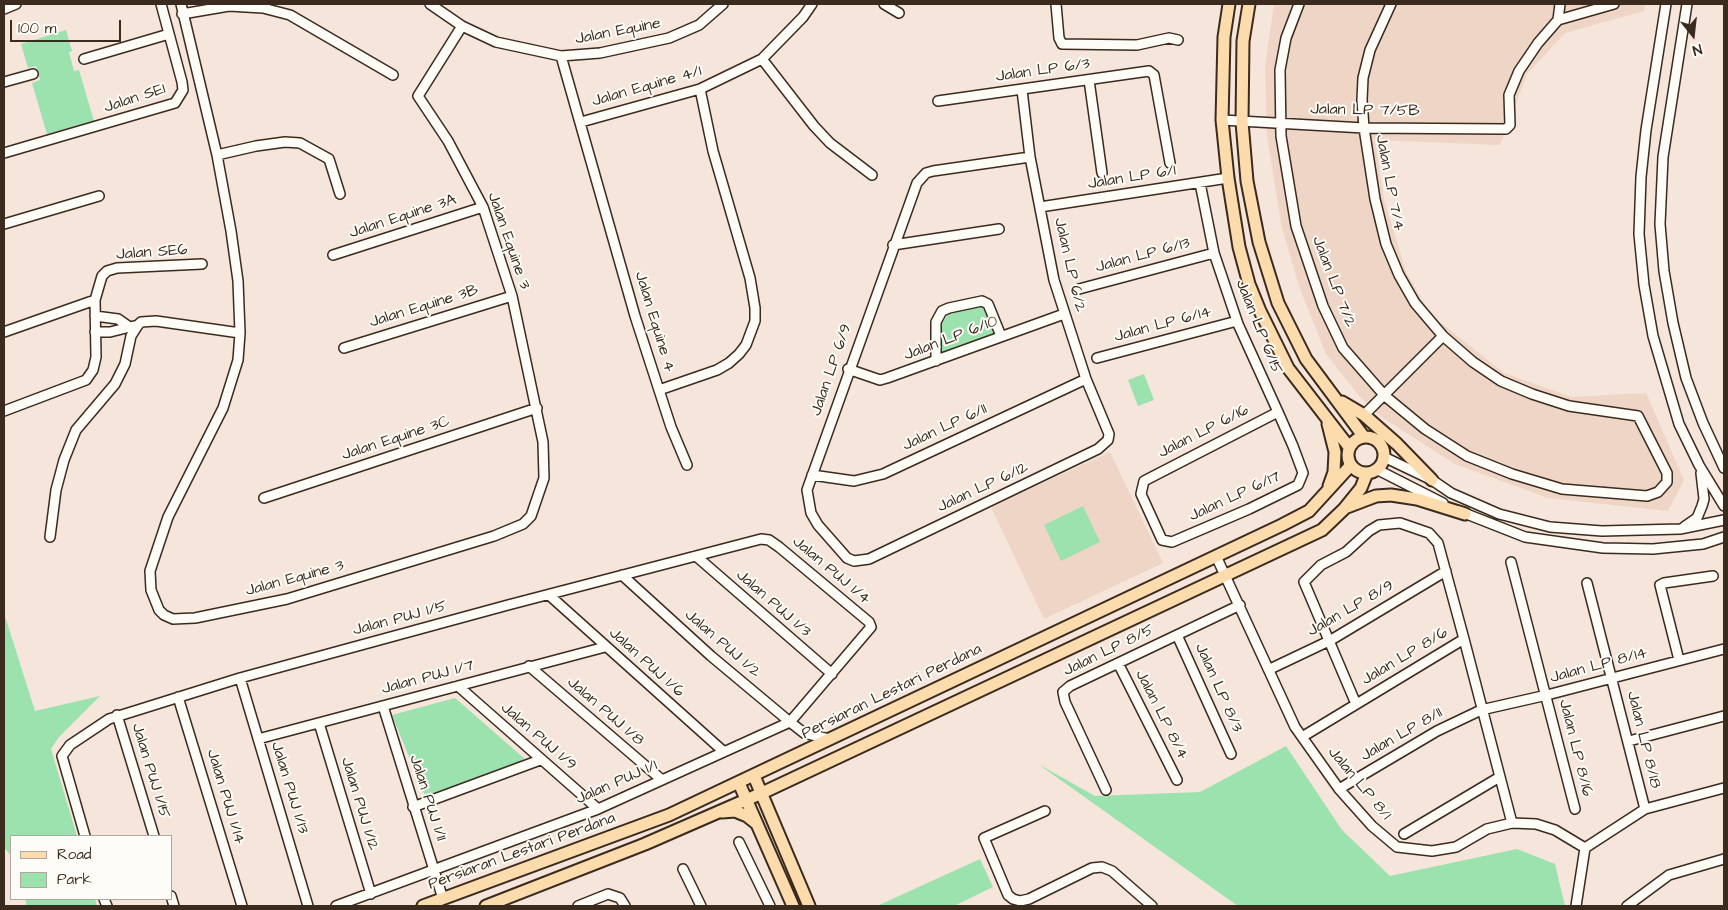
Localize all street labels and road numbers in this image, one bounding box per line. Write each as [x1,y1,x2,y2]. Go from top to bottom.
street label: Jalan Equine [574,14,662,50]
street label: Jalan LP 6/3 [995,55,1091,87]
street label: Jalan Equine 4/1 [590,62,704,112]
street label: Jalan SE1 [102,80,168,118]
street label: Jalan LP 7/5B [1310,100,1420,122]
street label: Jalan LP 7/4 [1370,133,1408,233]
street label: Jalan LP 6/1 [1087,162,1177,194]
street label: Jalan Equine 3 [482,190,534,292]
street label: Jalan Equine 3A [347,191,459,243]
street label: Jalan LP 6/2 [1049,216,1089,314]
street label: Jalan LP 6/13 [1094,234,1192,278]
street label: Jalan LP 7/2 [1307,234,1359,330]
street label: Jalan SE6 [116,241,188,265]
street label: Jalan Equine 4 [630,270,678,374]
street label: Jalan LP 6/15 [1230,277,1286,377]
street label: Jalan Equine 3B [367,281,481,333]
street label: Jalan LP 6/14 [1112,303,1214,347]
street label: Jalan LP 6/10 [901,312,1001,366]
street label: Jalan LP 6/9 [807,322,857,418]
street label: Jalan LP 6/11 [900,400,990,456]
street label: Jalan LP 6/16 [1156,401,1252,463]
street label: Jalan Equine 3C [340,412,452,466]
street label: Jalan LP 6/12 [935,459,1031,517]
street label: Jalan LP 6/17 [1186,467,1284,527]
street label: Jalan PUJ 1/4 [788,533,874,609]
street label: Jalan Equine 3 [244,557,346,601]
street label: Jalan PUJ 1/3 [732,566,814,642]
street label: Jalan LP 8/9 [1305,577,1397,641]
street label: Jalan PUJ 1/5 [351,597,449,641]
street label: Jalan PUJ 1/2 [680,606,764,682]
street label: Jalan LP 8/5 [1061,621,1157,681]
street label: Jalan PUJ 1/6 [604,624,688,702]
street label: Jalan LP 8/6 [1358,624,1452,690]
street label: Persiaran Lestari Perdana [799,640,985,744]
street label: Jalan LP 8/3 [1190,641,1246,735]
street label: Jalan LP 8/14 [1548,644,1650,688]
street label: Jalan PUJ 1/7 [380,656,476,700]
street label: Jalan LP 8/4 [1130,667,1192,763]
street label: Jalan PUJ 1/8 [563,673,647,751]
street label: Jalan LP 8/18 [1622,689,1664,791]
street label: Jalan LP 8/16 [1554,698,1596,798]
street label: Jalan PUJ 1/9 [496,699,580,775]
street label: Jalan LP 8/11 [1358,704,1446,766]
street label: Jalan PUJ 1/15 [126,721,174,821]
street label: Jalan PUJ 1/13 [266,740,312,836]
street label: Jalan LP 8/1 [1323,744,1395,824]
street label: Jalan PUJ 1/14 [201,747,249,847]
street label: Jalan PUJ 1/11 [404,753,450,843]
street label: Jalan PUJ 1/12 [336,755,382,853]
street label: Jalan PUJ 1/1 [573,757,661,809]
street label: Persiaran Lestari Perdana [426,809,618,895]

